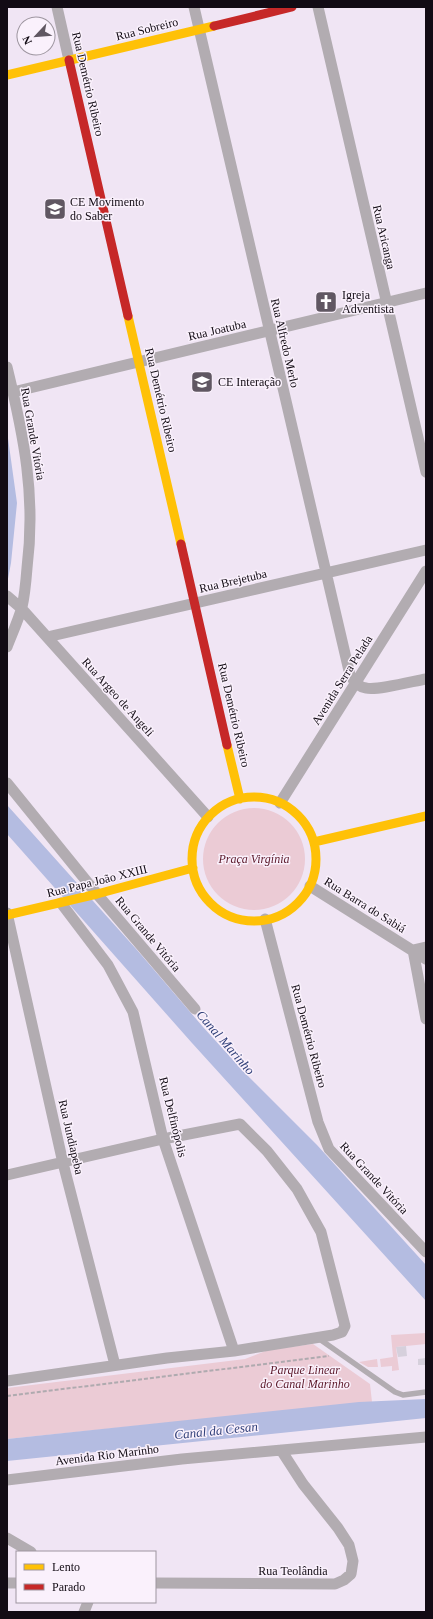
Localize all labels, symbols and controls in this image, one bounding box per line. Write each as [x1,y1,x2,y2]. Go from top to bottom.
street label: Rua Sobreiro [114,15,180,43]
north arrow [16,16,56,56]
street label: Rua Demétrio Ribeiro [69,30,107,138]
text: N [20,34,34,47]
place label: CE Movimento do Saber [70,195,144,223]
school or university icon: CE Movimento do Saber [42,196,68,222]
street label: Rua Aricanga [370,203,398,271]
place label: Igreja Adventista [342,288,395,316]
church icon: Igreja Adventista [313,289,339,315]
street label: Rua Alfredo Merlo [268,297,302,389]
street label: Rua Joatuba [187,316,248,343]
street label: Rua Demétrio Ribeiro [142,346,180,454]
school or university icon: CE Interação [189,369,215,395]
place label: CE Interação [218,375,281,389]
street label: Rua Grande Vitória [18,387,48,482]
street label: Rua Brejetuba [198,566,269,596]
street label: Avenida Serra Pelada [309,632,376,727]
street label: Rua Argeo de Angeli [79,655,157,740]
street label: Rua Demétrio Ribeiro [215,661,253,769]
park label: Praça Virgínia [218,852,290,866]
street label: Rua Papa João XXIII [45,862,149,900]
street label: Rua Barra do Sabiá [322,874,409,936]
street label: Rua Grande Vitória [113,894,184,975]
street label: Rua Demétrio Ribeiro [288,983,330,1089]
water label: Canal Marinho [194,1007,258,1078]
street label: Rua Delfinópolis [156,1075,190,1159]
street label: Rua Jundiapeba [56,1098,87,1176]
street label: Rua Grande Vitória [337,1139,412,1218]
park label: Parque Linear do Canal Marinho [260,1363,350,1391]
water label: Canal da Cesan [174,1419,259,1442]
street label: Avenida Rio Marinho [54,1442,160,1468]
legend [16,1551,156,1603]
text: Lento [52,1560,80,1574]
street label: Rua Teolândia [258,1564,328,1578]
text: Parado [52,1580,85,1594]

